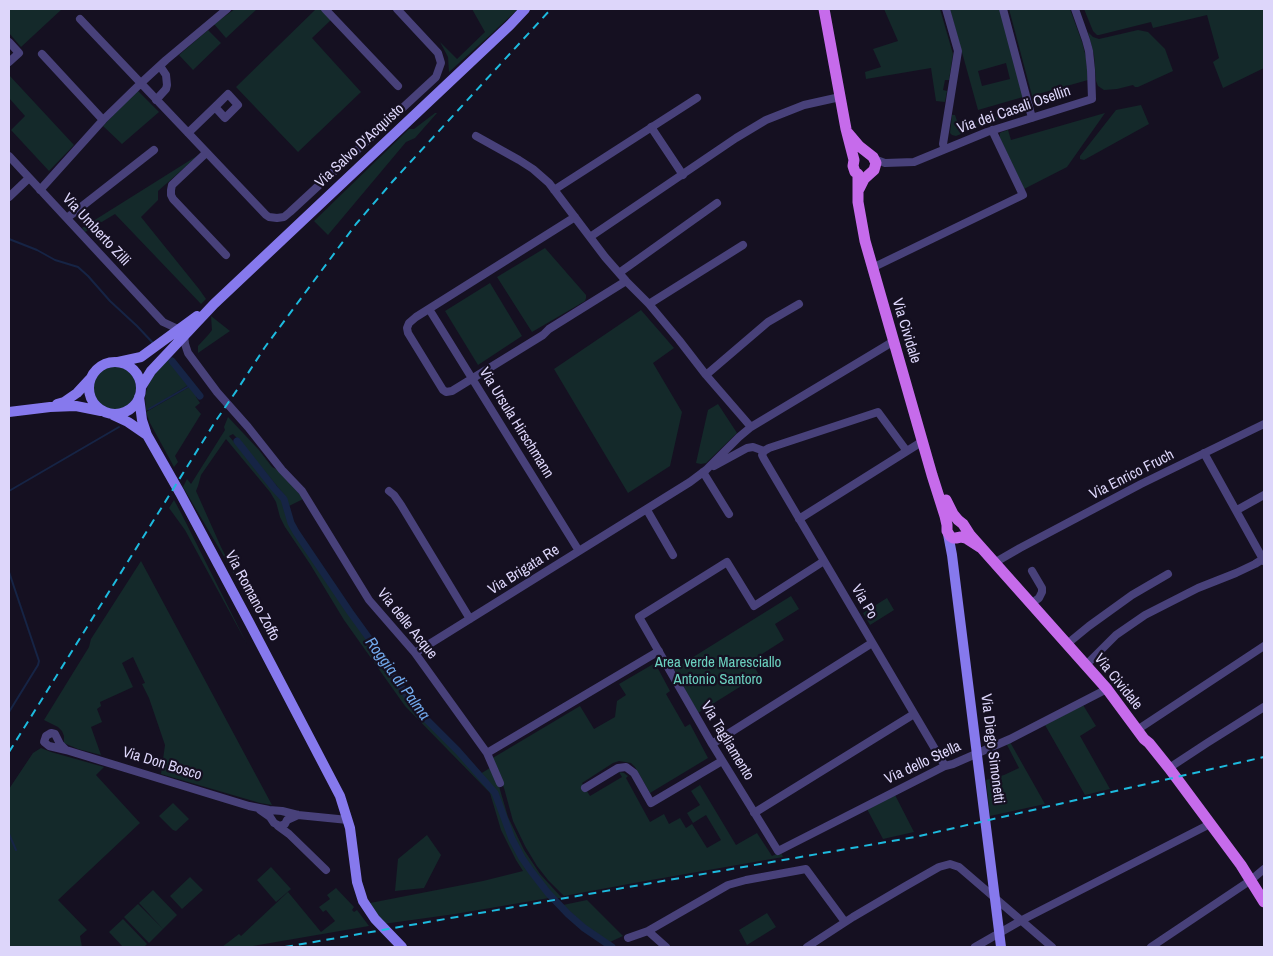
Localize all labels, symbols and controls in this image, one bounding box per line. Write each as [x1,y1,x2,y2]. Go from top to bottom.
street label: Via dei Casali Osellin [955,82,1073,138]
street label: Via Salvo D'Acquisto [312,100,408,192]
street label: Via Umberto Zilli [58,190,134,270]
street label: Via Cividale [888,296,924,366]
street label: Via Ursula Hirschmann [475,364,557,482]
street label: Via Enrico Fruch [1087,446,1177,504]
street label: Via Brigata Re [485,541,563,599]
street label: Via Romano Zoffo [221,548,283,644]
street label: Via Po [847,582,881,622]
street label: Via delle Acque [373,585,441,663]
water label: Roggia di Palma [361,634,433,724]
street label: Via Cividale [1090,650,1146,714]
park label: Area verde Maresciallo Antonio Santoro [655,654,781,689]
street label: Via Diego Simonetti [976,693,1008,805]
street label: Via Tagliamento [696,698,758,784]
street label: Via dello Stella [882,738,964,788]
street label: Via Don Bosco [120,743,204,785]

